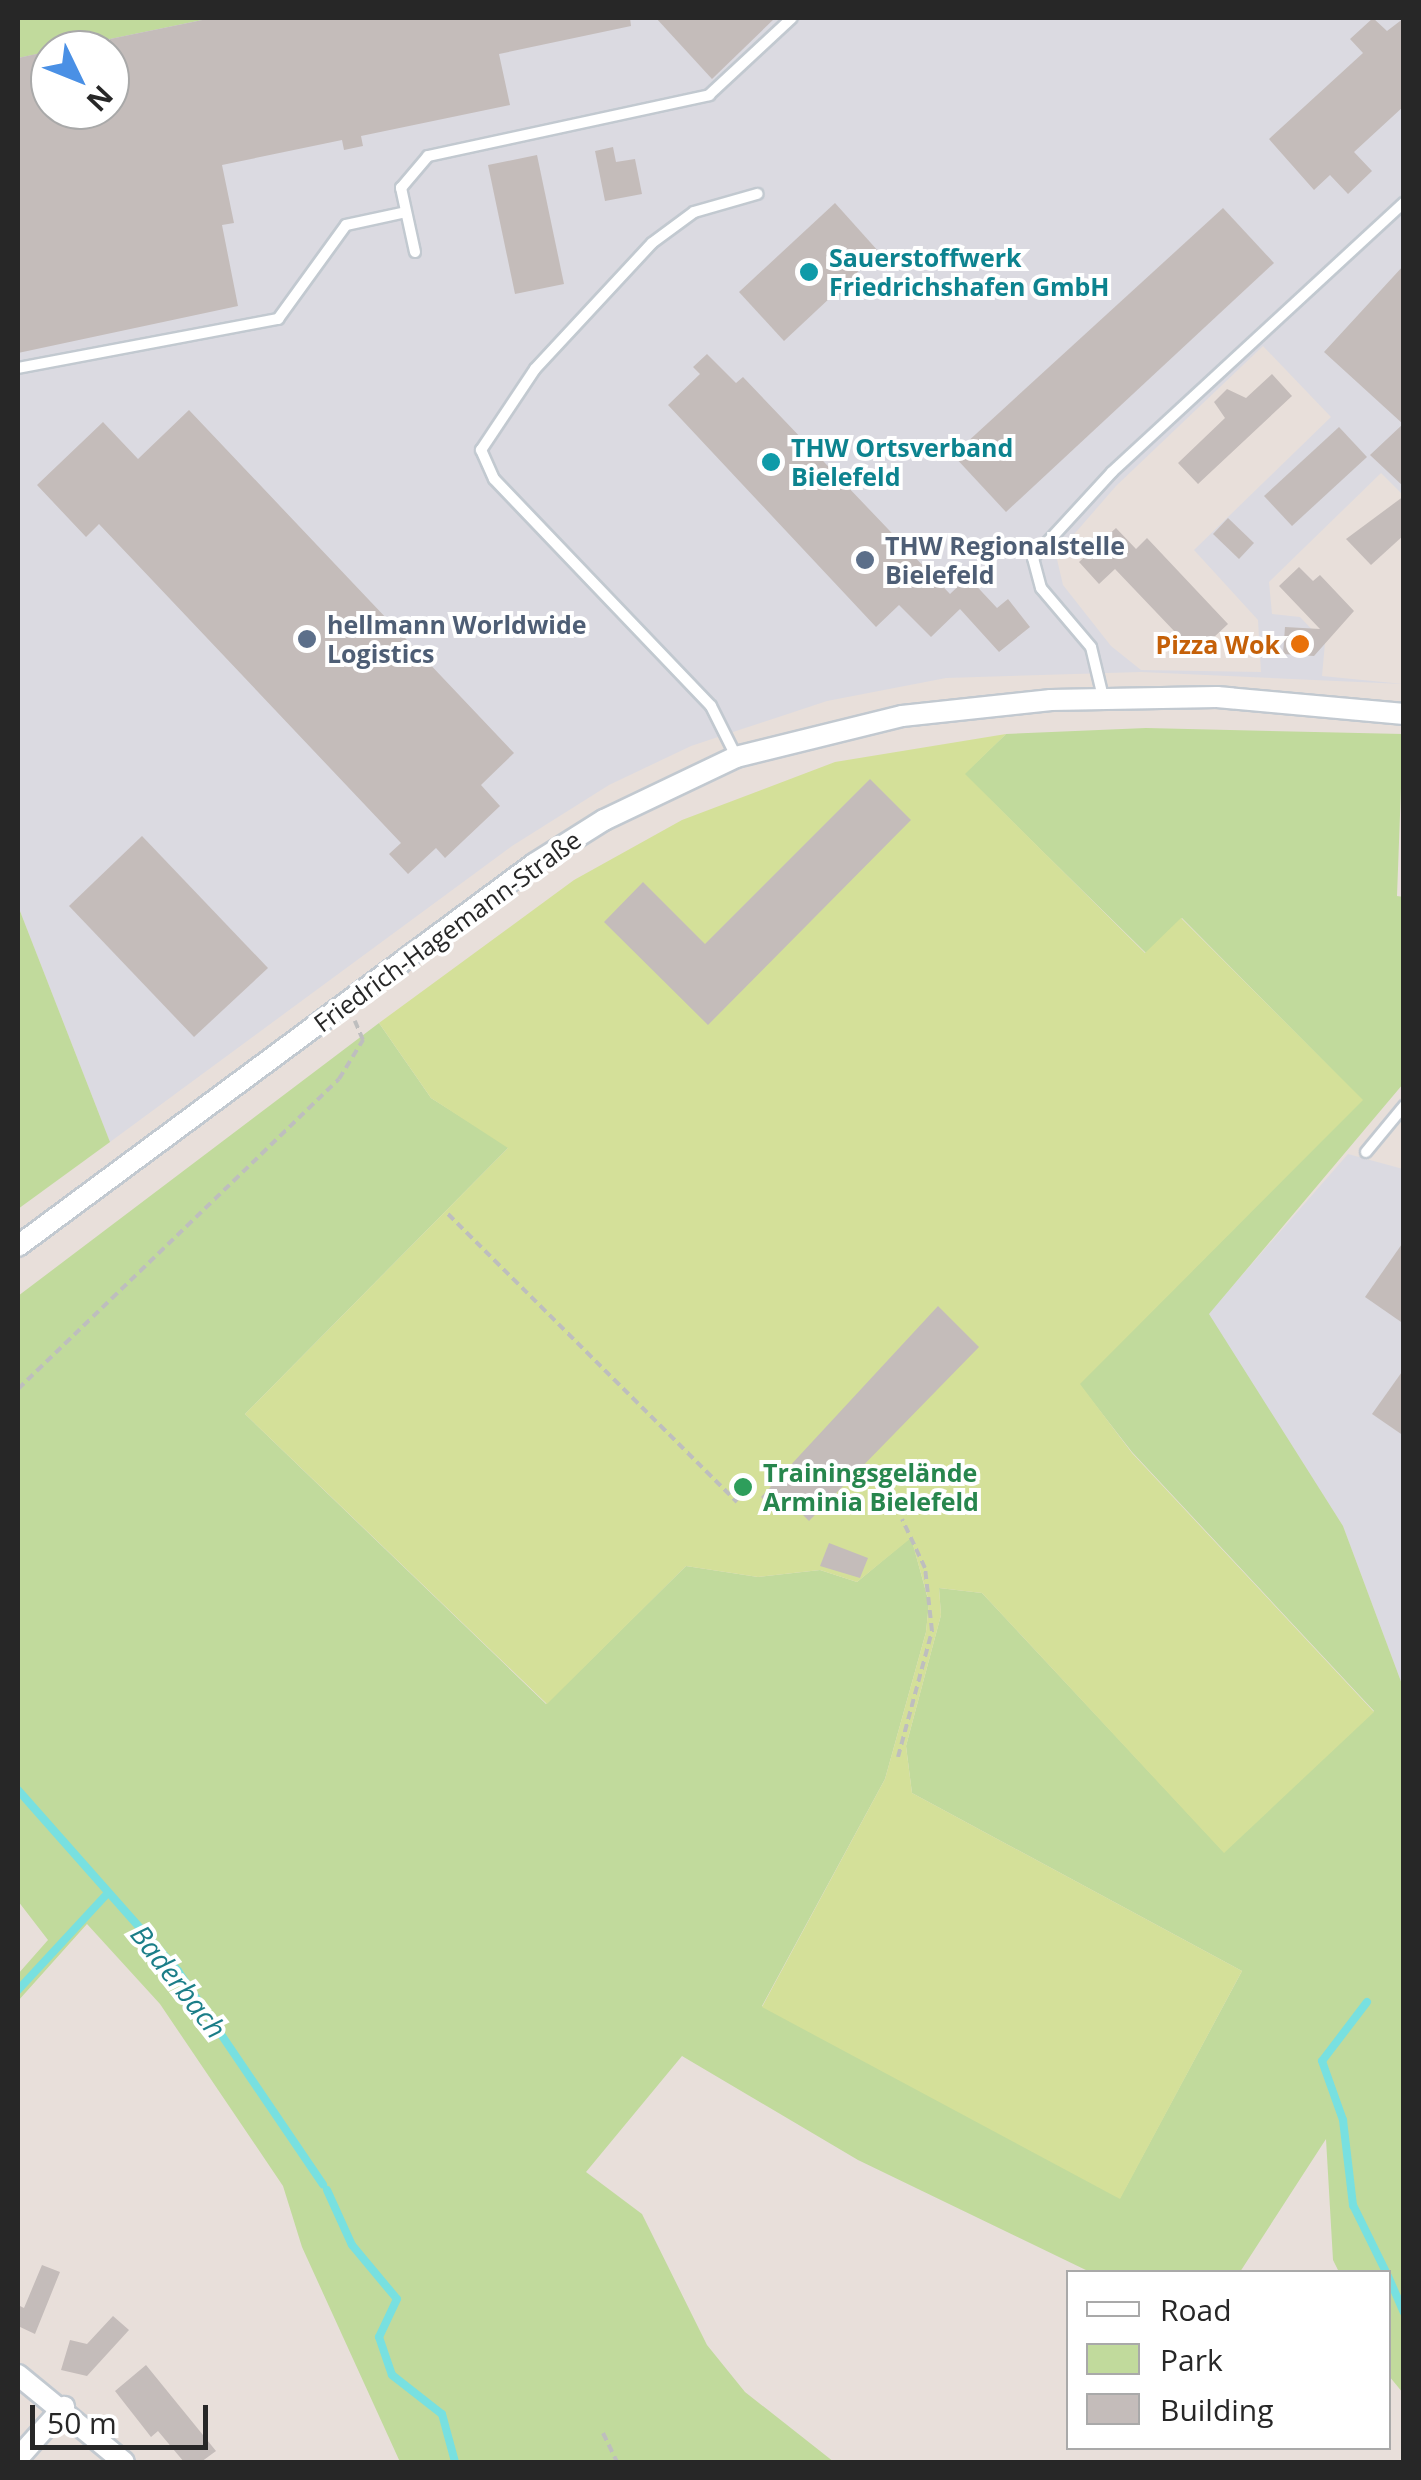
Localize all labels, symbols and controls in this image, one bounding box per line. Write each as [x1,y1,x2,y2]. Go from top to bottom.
north arrow [30,30,130,130]
text: N [79,78,122,120]
place label: Sauerstoffwerk Friedrichshafen GmbH [829,243,1109,302]
marker: Sauerstoffwerk Friedrichshafen GmbH [798,261,820,283]
place label: THW Ortsverband Bielefeld [791,433,1013,492]
marker: THW Ortsverband Bielefeld [760,451,782,473]
place label: THW Regionalstelle Bielefeld [885,531,1125,590]
marker: THW Regionalstelle Bielefeld [854,549,876,571]
place label: hellmann Worldwide Logistics [327,610,587,669]
marker: hellmann Worldwide Logistics [296,628,318,650]
place label: Pizza Wok [1156,629,1280,659]
marker: Pizza Wok [1289,633,1311,655]
street label: Friedrich-Hagemann-Straße [308,824,586,1038]
place label: Trainingsgelände Arminia Bielefeld [763,1458,979,1517]
marker: Trainingsgelände Arminia Bielefeld [732,1476,754,1498]
water label: Baderbach [124,1918,234,2044]
legend [1066,2270,1391,2450]
text: Road [1160,2289,1232,2330]
text: Park [1160,2339,1223,2380]
scale bar [35,2385,212,2447]
text: Building [1160,2389,1274,2430]
text: 50 m [47,2402,117,2443]

